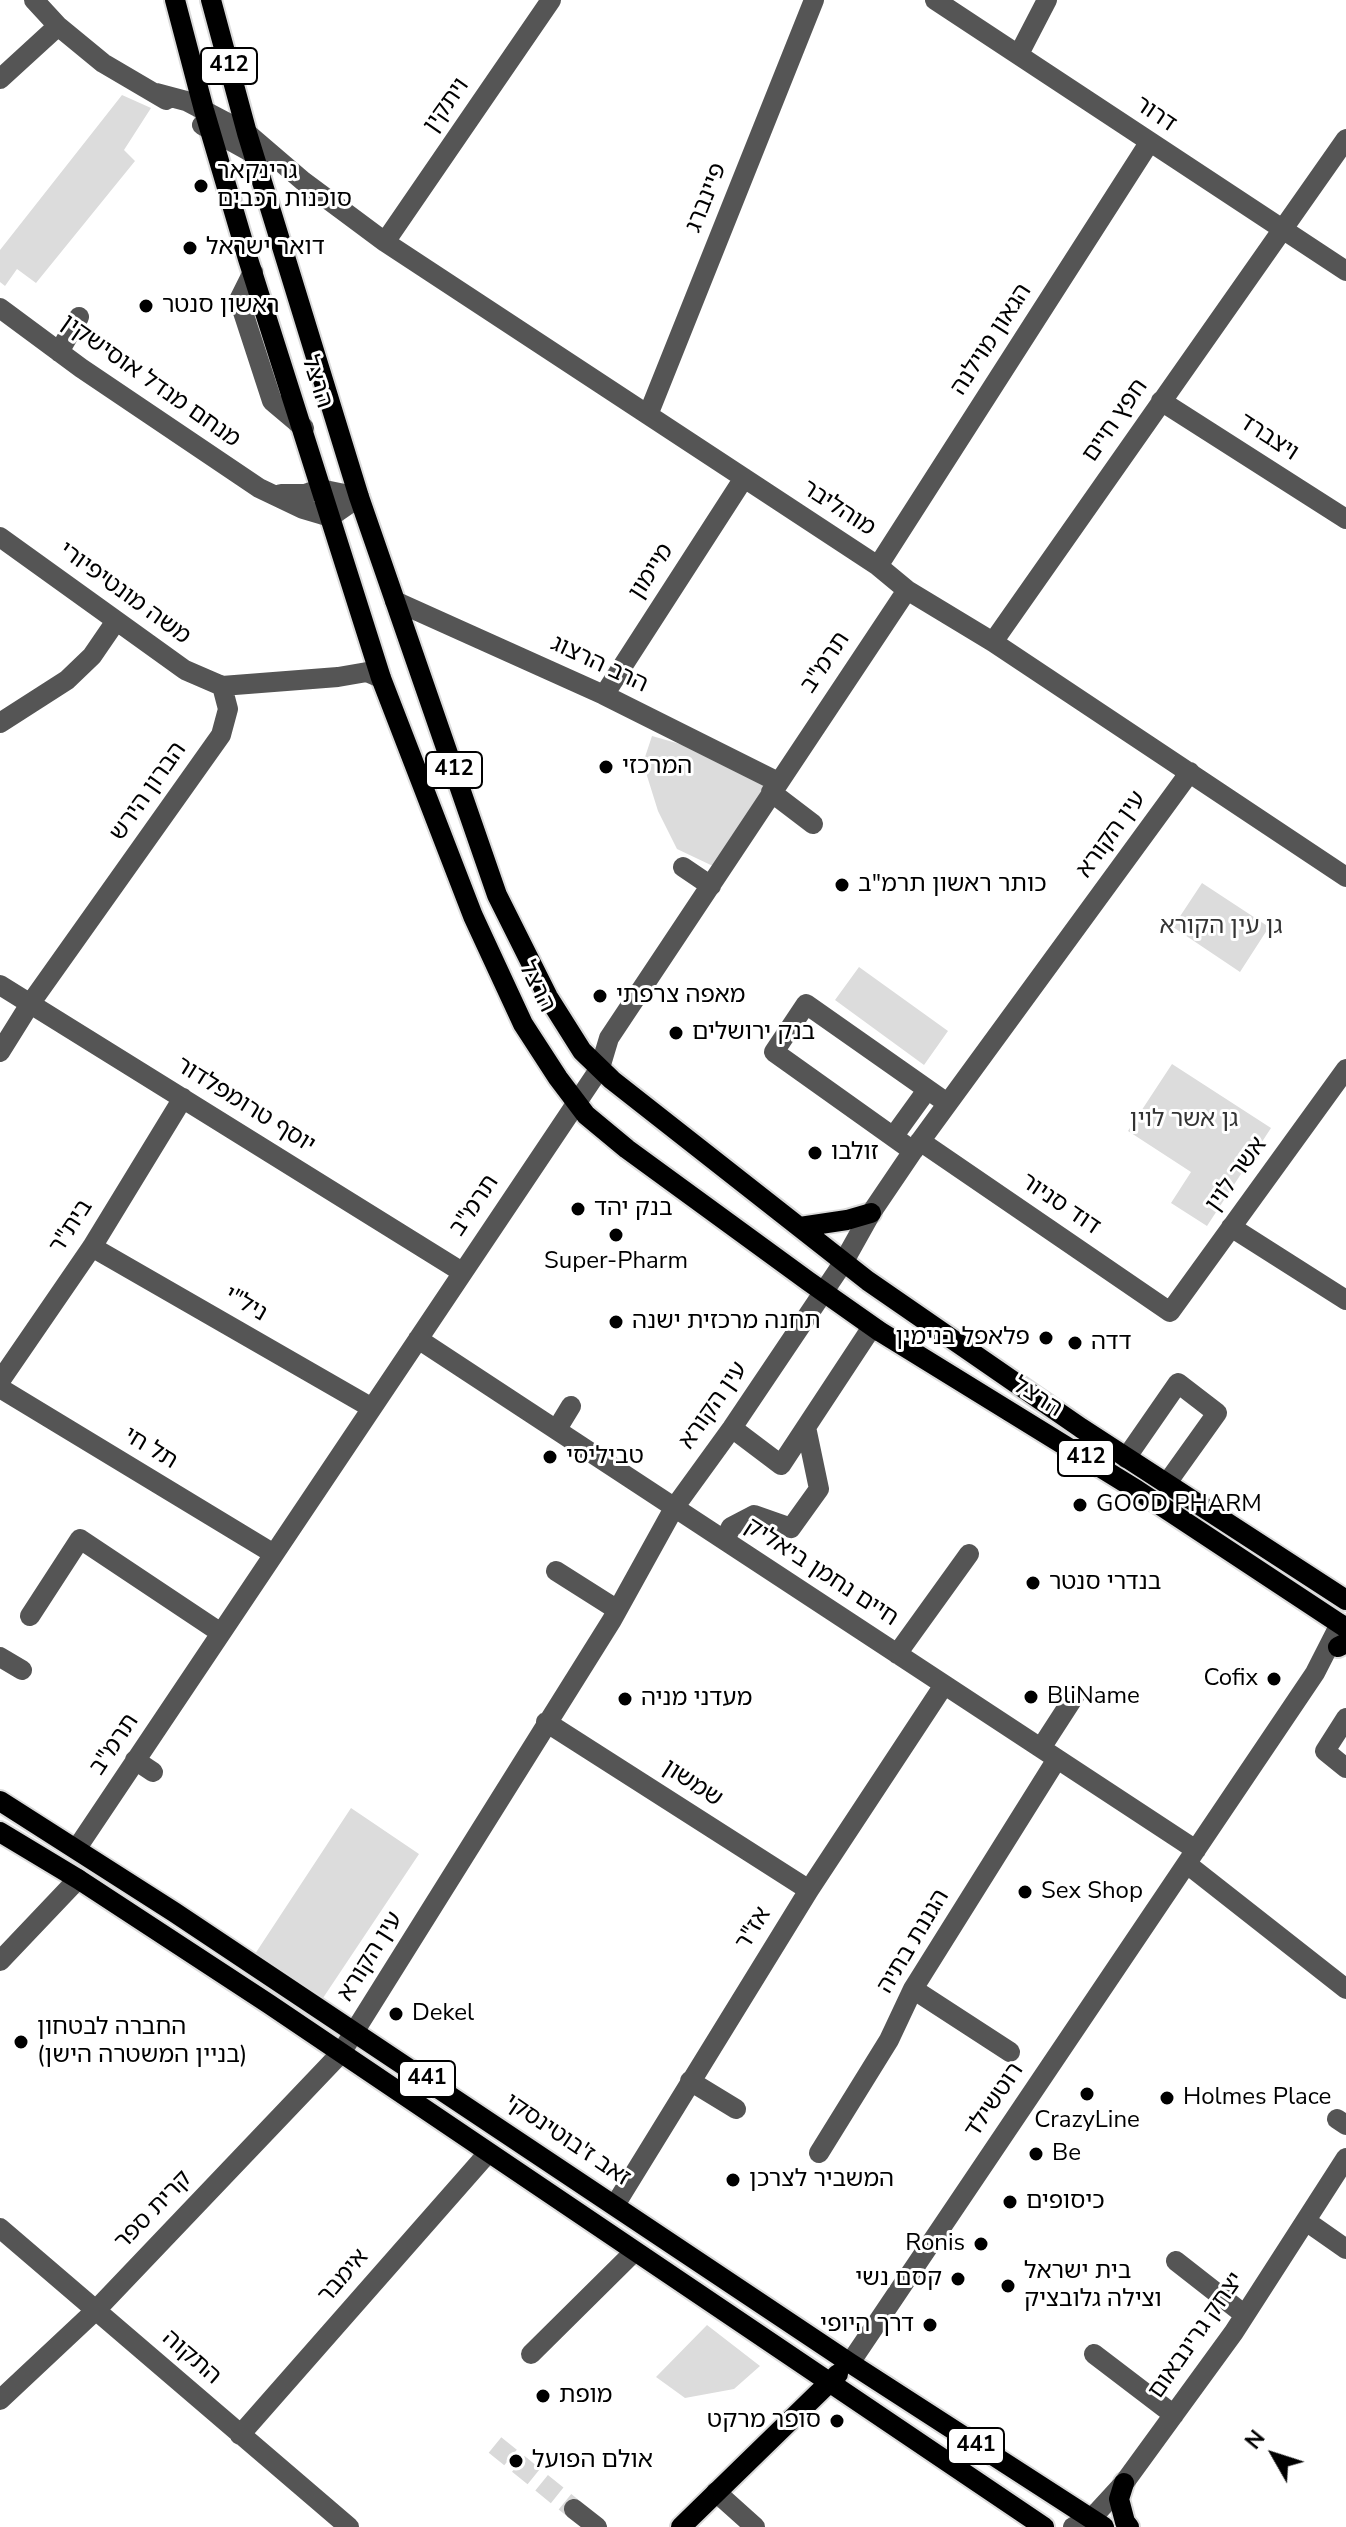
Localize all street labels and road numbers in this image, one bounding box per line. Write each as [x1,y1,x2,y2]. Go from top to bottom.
road number: 412 [201,48,257,84]
street label: ויתקין [418,73,476,139]
street label: דרור [1129,91,1181,139]
street label: פיינברג [680,159,734,237]
street label: הגאון מוילנה [945,279,1039,401]
street label: מנחם מנדל אוסישקין [55,309,245,455]
street label: הרצל [294,352,338,412]
street label: חפץ חיים [1077,374,1155,468]
street label: ויצברד [1233,408,1303,468]
street label: מוהליבר [796,475,880,543]
street label: משה מונטיפיורי [52,536,196,652]
street label: מיימון [623,539,681,605]
street label: תרמ"ב [795,627,857,699]
street label: הרב הרצוג [546,630,652,700]
street label: הברון הירש [105,737,193,847]
road number: 412 [426,752,482,788]
street label: עין הקורא [1071,786,1153,884]
street label: הרצל [511,957,561,1017]
street label: יוסף טרומפלדור [170,1052,320,1160]
street label: אשר לוין [1200,1132,1274,1218]
street label: דוד סניור [1015,1168,1105,1242]
street label: תרמ"ב [444,1170,506,1242]
street label: בית"ר [44,1195,100,1259]
street label: ניל"י [218,1281,272,1329]
street label: עין הקורא [673,1357,755,1455]
street label: הרצל [1007,1372,1067,1424]
street label: תל חי [118,1422,182,1476]
road number: 412 [1058,1440,1114,1476]
street label: חיים נחמן ביאליק [739,1513,903,1633]
street label: תרמ"ב [84,1709,146,1781]
street label: שמשון [656,1754,728,1814]
street label: הגננת בתיה [872,1885,956,1999]
street label: אז"ר [730,1902,778,1956]
street label: עין הקורא [332,1907,410,2007]
street label: רוטשילד [959,2058,1031,2144]
road number: 441 [399,2061,455,2097]
street label: זאב ז'בוטינסקי [499,2088,635,2194]
street label: קרית ספר [109,2165,199,2257]
street label: אימבר [312,2244,376,2310]
street label: יצחק גרינבאום [1143,2267,1251,2405]
street label: התקוה [156,2325,226,2391]
road number: 441 [948,2428,1004,2464]

